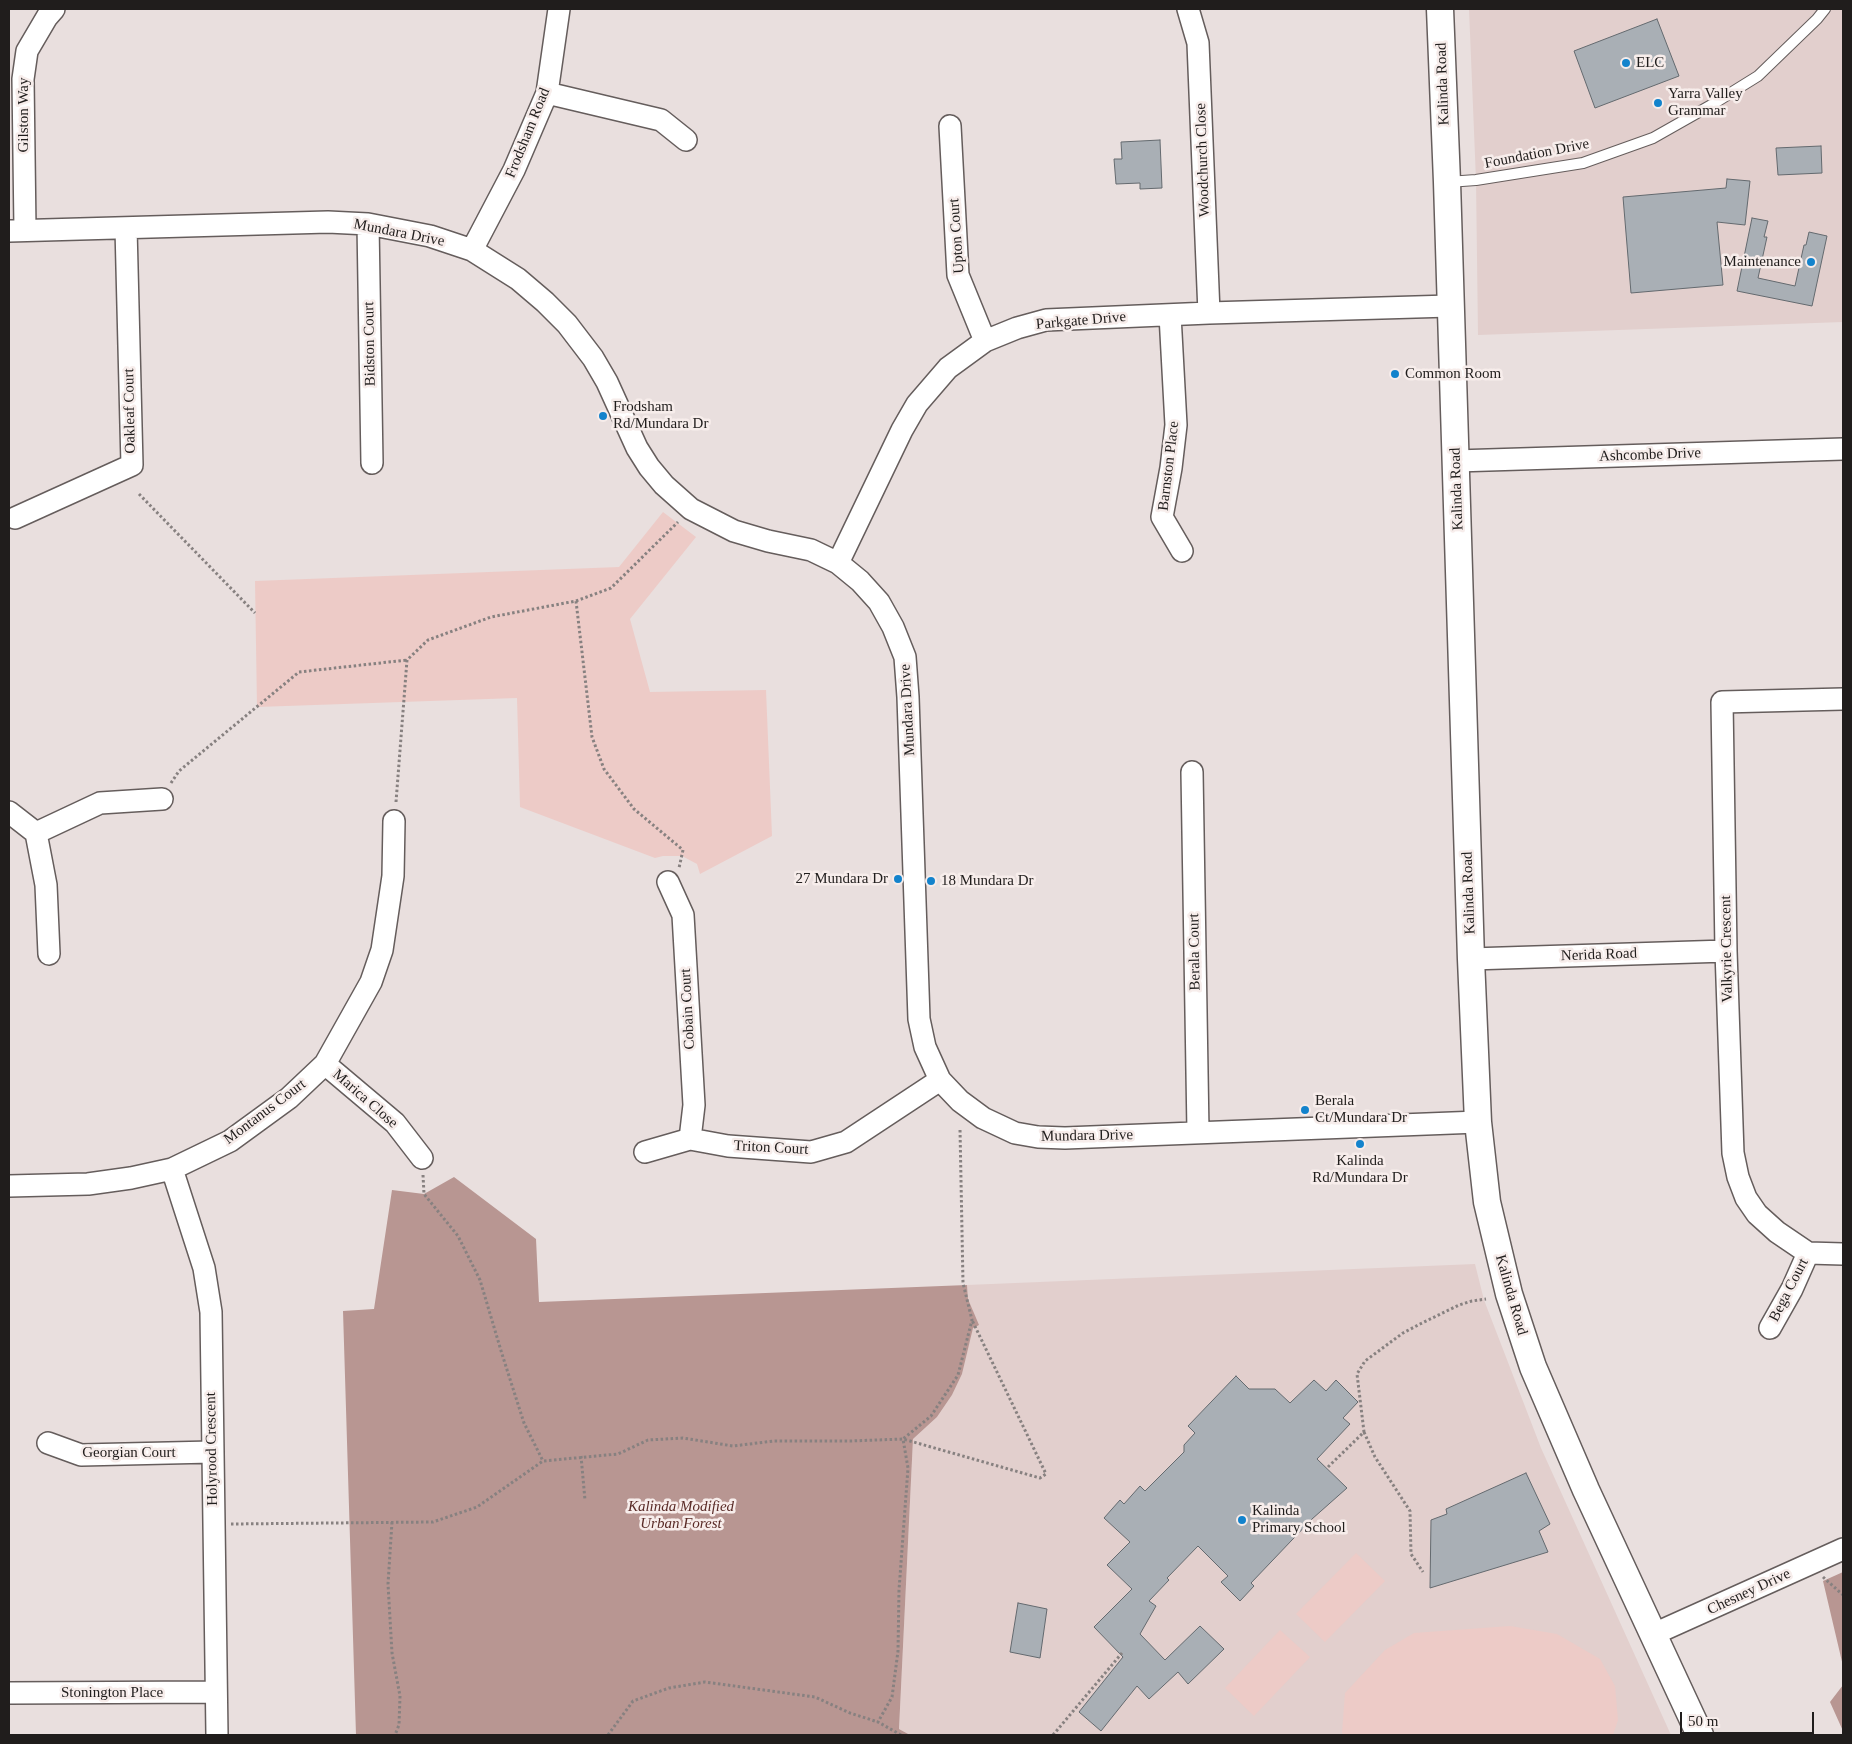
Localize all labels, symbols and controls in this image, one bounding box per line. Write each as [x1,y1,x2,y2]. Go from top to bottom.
street label: Kalinda Road [1433,42,1453,126]
place label: ELC [1636,54,1664,72]
marker: ELC [1620,57,1632,69]
street label: Gilston Way [15,77,33,153]
street label: Frodsham Road [502,85,554,181]
place label: Yarra Valley Grammar [1668,85,1743,120]
marker: Yarra Valley Grammar [1652,97,1664,109]
street label: Woodchurch Close [1192,103,1214,217]
street label: Foundation Drive [1483,135,1591,173]
street label: Upton Court [945,198,969,274]
street label: Mundara Drive [352,215,446,251]
place label: Maintenance [1724,253,1801,271]
marker: Maintenance [1805,256,1817,268]
street label: Bidston Court [360,302,380,386]
street label: Parkgate Drive [1035,308,1127,334]
place label: Common Room [1405,365,1501,383]
street label: Oakleaf Court [120,368,140,454]
marker: Common Room [1389,368,1401,380]
place label: Frodsham Rd/Mundara Dr [613,398,708,433]
marker: Frodsham Rd/Mundara Dr [597,410,609,422]
street label: Barnston Place [1155,420,1183,512]
street label: Ashcombe Drive [1599,444,1701,466]
street label: Kalinda Road [1447,447,1467,531]
street label: Mundara Drive [897,664,919,756]
street label: Kalinda Road [1459,851,1479,935]
place label: 27 Mundara Dr [796,870,888,888]
place label: 18 Mundara Dr [941,872,1033,890]
marker: 27 Mundara Dr [892,873,904,885]
marker: 18 Mundara Dr [925,875,937,887]
street label: Valkyrie Crescent [1717,895,1737,1003]
street label: Berala Court [1185,913,1205,991]
street label: Nerida Road [1561,945,1637,965]
street label: Cobain Court [677,968,699,1050]
street label: Marica Close [329,1066,401,1132]
street label: Montanus Court [220,1075,310,1149]
place label: Berala Ct/Mundara Dr [1315,1092,1407,1127]
marker: Berala Ct/Mundara Dr [1299,1104,1311,1116]
street label: Mundara Drive [1041,1126,1133,1146]
street label: Triton Court [733,1137,809,1159]
marker: Kalinda Rd/Mundara Dr [1354,1138,1366,1150]
place label: Kalinda Rd/Mundara Dr [1312,1152,1408,1187]
street label: Kalinda Road [1491,1253,1531,1337]
street label: Bega Court [1765,1255,1813,1325]
street label: Holyrood Crescent [202,1392,222,1506]
street label: Georgian Court [82,1444,176,1462]
park label: Kalinda Modified Urban Forest [628,1498,734,1533]
place label: Kalinda Primary School [1252,1502,1346,1537]
marker: Kalinda Primary School [1236,1514,1248,1526]
street label: Chesney Drive [1705,1565,1793,1619]
street label: Stonington Place [61,1684,163,1702]
scale bar [1682,1702,1816,1734]
text: 50 m [1688,1713,1718,1729]

